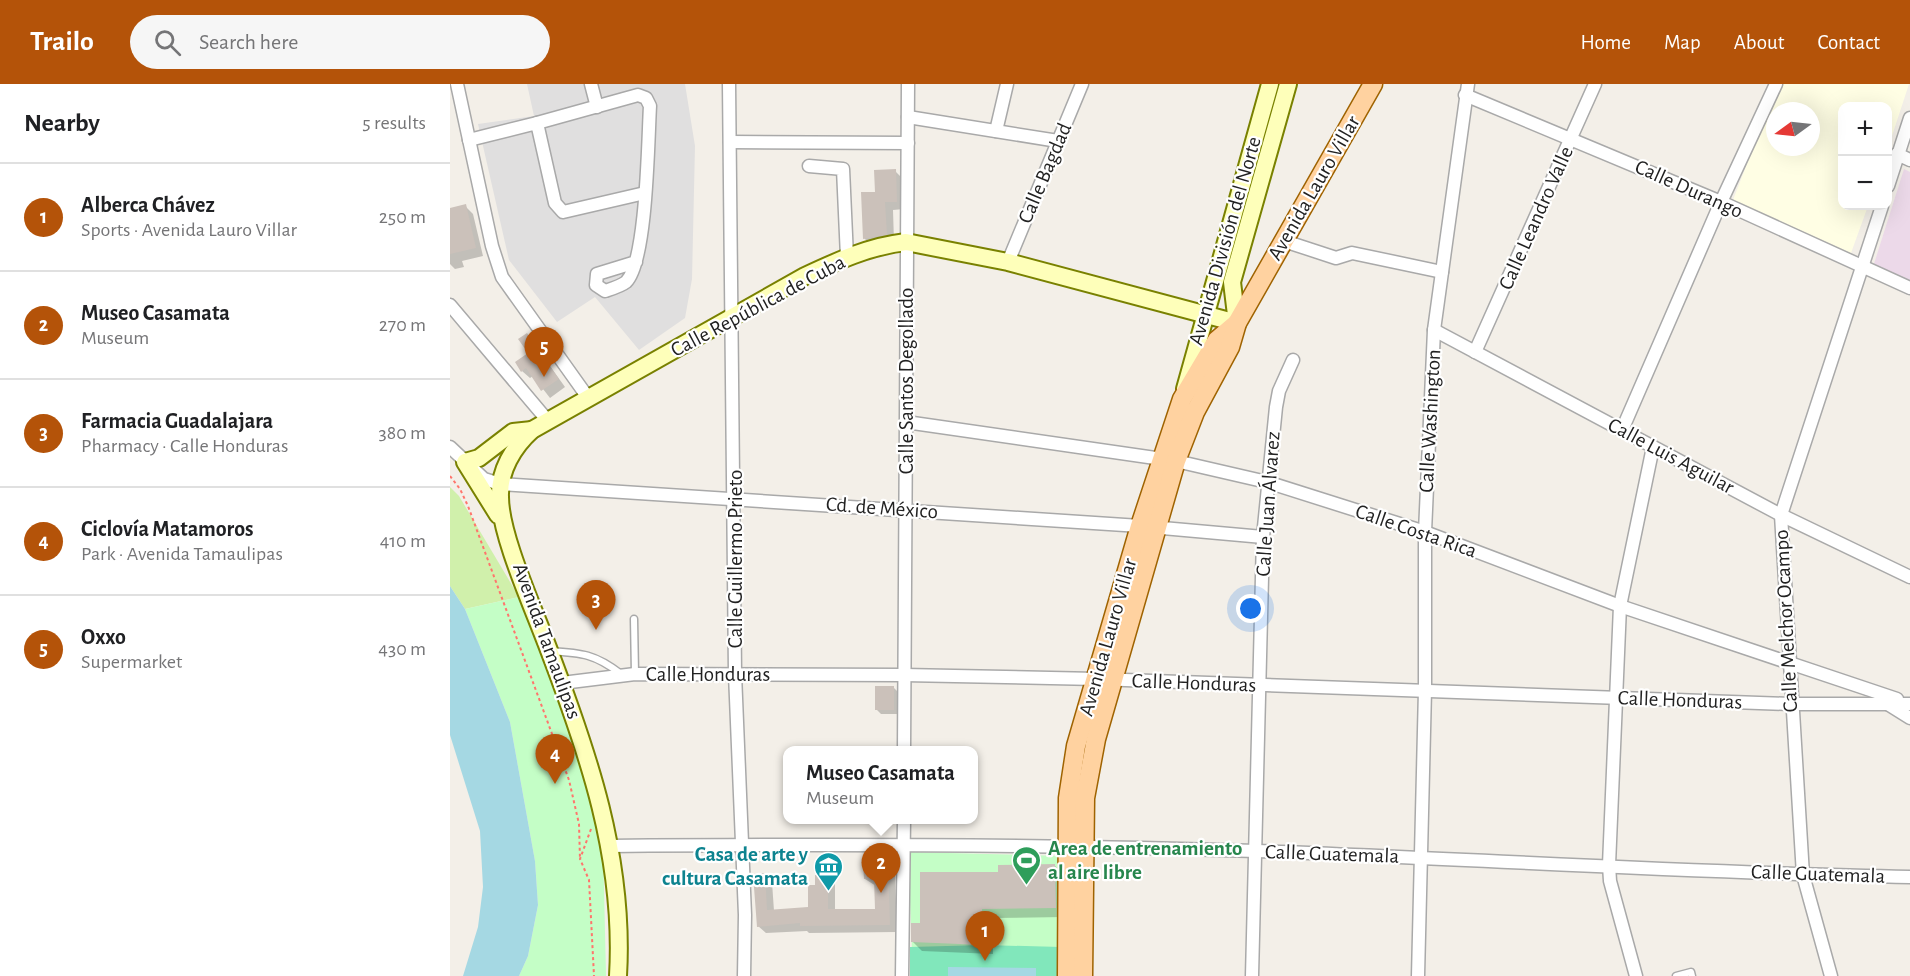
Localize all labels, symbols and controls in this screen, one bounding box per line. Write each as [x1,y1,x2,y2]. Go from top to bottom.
search box [130,15,550,69]
icon: search [151,26,184,59]
text: Trailo [30,28,94,56]
text: Search here [199,31,298,53]
text: Home [1580,32,1631,53]
text: Map [1664,32,1701,53]
text: About [1734,32,1784,53]
text: Contact [1817,32,1880,53]
north arrow [1766,102,1820,156]
map controls [1838,102,1892,210]
button: + [1838,102,1892,156]
text: Nearby [24,110,100,136]
street label: Avenida Lauro Villar [1264,112,1364,264]
text: 5 results [362,113,426,133]
street label: Calle Bagdad [1014,120,1076,226]
street label: Avenida División del Norte [1185,134,1265,348]
street label: Calle Leandro Valle [1495,143,1577,293]
street label: Calle Durango [1632,156,1746,222]
button: − [1838,156,1892,210]
text: Alberca Chávez [81,194,215,216]
text: 1 [40,207,47,227]
text: 250 m [379,207,426,227]
text: Sports · Avenida Lauro Villar [81,220,297,240]
street label: Calle República de Cuba [667,251,849,361]
street label: Calle Santos Degollado [896,288,917,474]
text: Museo Casamata [81,302,230,324]
text: 2 [39,315,48,335]
text: 270 m [379,315,426,335]
text: Museum [81,328,149,348]
pin: 5 [524,328,563,377]
street label: Calle Washington [1416,349,1444,493]
text: Farmacia Guadalajara [81,410,273,432]
street label: Calle Luis Aguilar [1604,414,1738,498]
text: 3 [39,423,48,443]
text: 380 m [378,423,426,443]
street label: Calle Juan Álvarez [1250,431,1284,577]
text: Pharmacy · Calle Honduras [81,436,288,456]
street label: Calle Guillermo Prieto [725,470,746,648]
street label: Cd. de México [825,494,939,522]
street label: Calle Costa Rica [1353,500,1480,562]
text: Ciclovía Matamoros [81,518,254,540]
street label: Calle Melchor Ocampo [1771,529,1801,713]
text: 4 [38,531,49,551]
text: 410 m [380,531,426,551]
text: Park · Avenida Tamaulipas [81,544,283,564]
street label: Avenida Lauro Villar [1075,556,1141,718]
street label: Avenida Tamaulipas [509,560,585,722]
pin: 3 [576,580,616,630]
your location [1236,594,1265,623]
text: Oxxo [81,626,126,648]
text: 5 [39,639,48,659]
text: 430 m [378,639,426,659]
text: Supermarket [81,652,182,672]
street label: Calle Honduras [646,664,770,685]
street label: Calle Honduras [1131,670,1257,696]
street label: Calle Honduras [1617,687,1743,713]
pin: 4 [536,734,574,784]
popup [783,746,978,824]
text: Museo Casamata [806,762,955,784]
text: Museum [806,788,874,808]
place label: Area de entrenamiento al aire libre [1048,838,1242,883]
street label: Calle Guatemala [1265,841,1400,867]
place label: Casa de arte y cultura Casamata [662,844,809,889]
pin: 2 [862,844,900,893]
sports icon: Area de entrenamiento al aire libre [1011,844,1043,886]
museum icon: Casa de arte y cultura Casamata [813,850,845,892]
street label: Calle Guatemala [1751,861,1886,887]
pin: 1 [966,912,1004,961]

